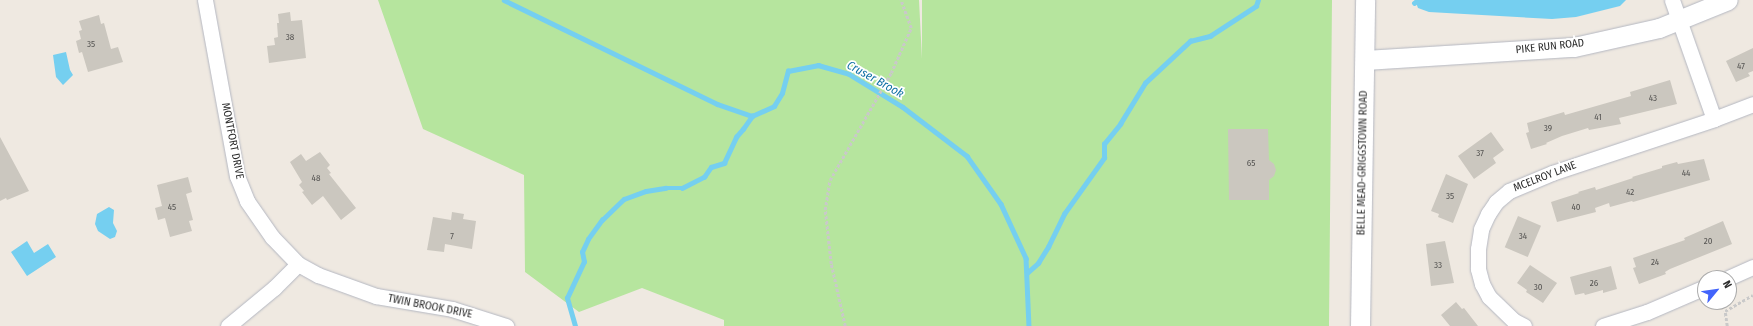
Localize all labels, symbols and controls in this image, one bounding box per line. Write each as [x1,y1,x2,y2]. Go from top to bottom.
house number: 38 [286,32,294,42]
street label: PIKE RUN ROAD [1515,37,1585,57]
house number: 35 [87,39,95,49]
water label: Cruser Brook [844,58,906,102]
house number: 47 [1737,61,1745,71]
street label: BELLE MEAD-GRIGGSTOWN ROAD [1355,90,1371,236]
house number: 43 [1649,93,1657,103]
street label: MONTFORT DRIVE [218,102,246,180]
house number: 41 [1594,112,1602,122]
house number: 39 [1544,123,1552,133]
house number: 37 [1476,148,1484,158]
house number: 65 [1247,158,1255,168]
street label: MCELROY LANE [1512,159,1578,195]
house number: 44 [1682,168,1690,178]
house number: 48 [312,173,320,183]
house number: 42 [1626,187,1634,197]
house number: 35 [1446,191,1454,201]
house number: 45 [168,202,176,212]
house number: 40 [1571,202,1581,212]
house number: 7 [450,231,454,241]
house number: 34 [1519,231,1527,241]
house number: 20 [1704,236,1712,246]
house number: 24 [1651,257,1659,267]
house number: 33 [1434,260,1442,270]
north arrow [1697,270,1737,310]
house number: 26 [1590,278,1598,288]
text: N [1720,278,1734,290]
house number: 30 [1534,282,1542,292]
street label: TWIN BROOK DRIVE [387,292,473,322]

